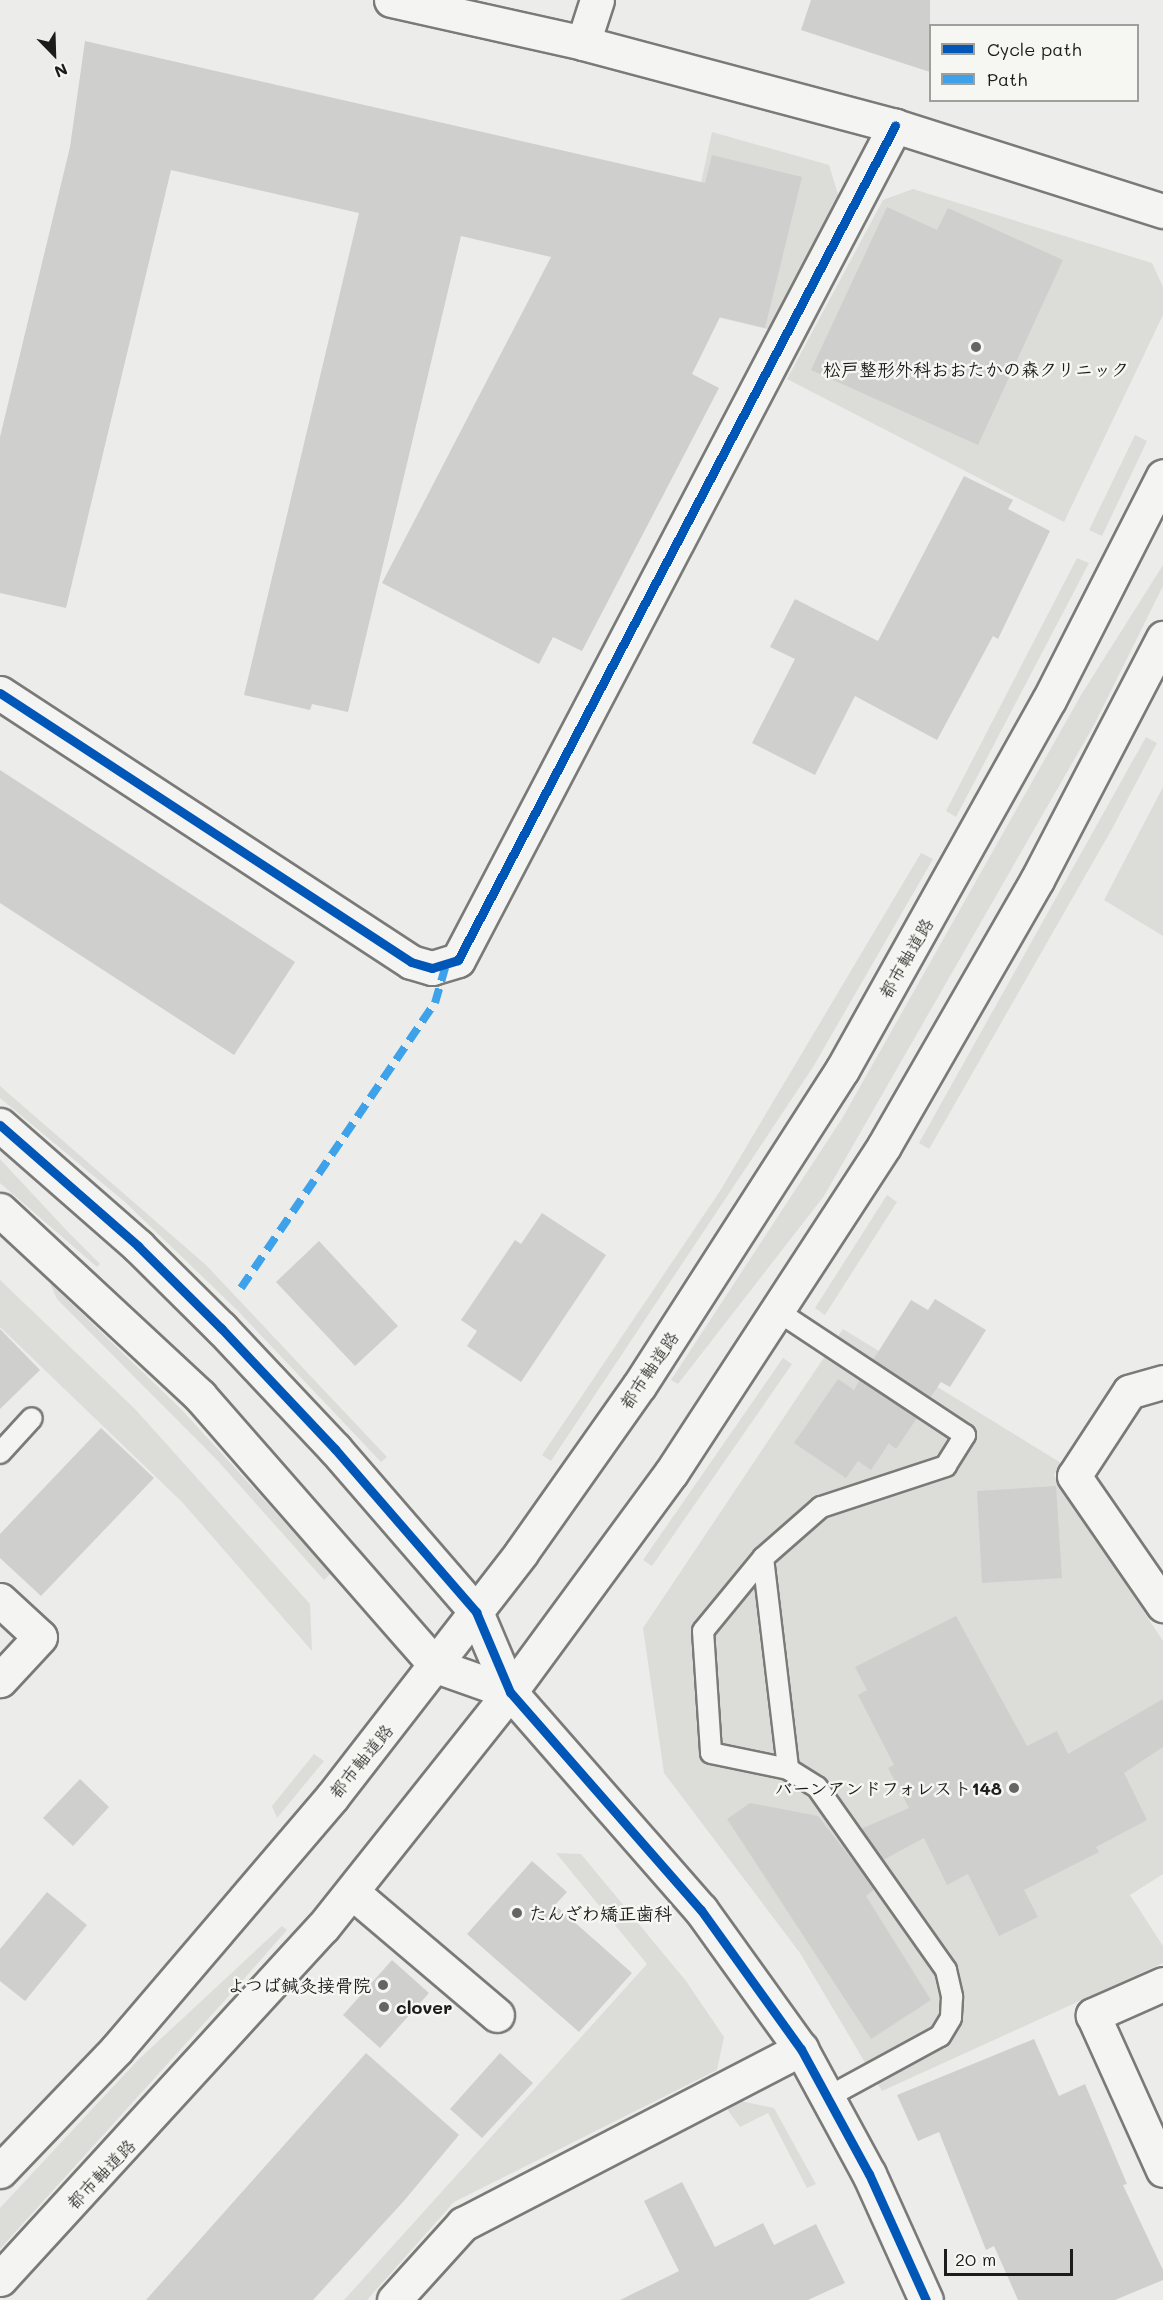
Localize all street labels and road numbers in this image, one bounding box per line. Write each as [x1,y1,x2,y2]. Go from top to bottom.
street label: 都市軸道路 [874,914,938,1002]
street label: 都市軸道路 [615,1327,683,1413]
street label: 都市軸道路 [324,1719,398,1803]
street label: 都市軸道路 [62,2134,140,2214]

